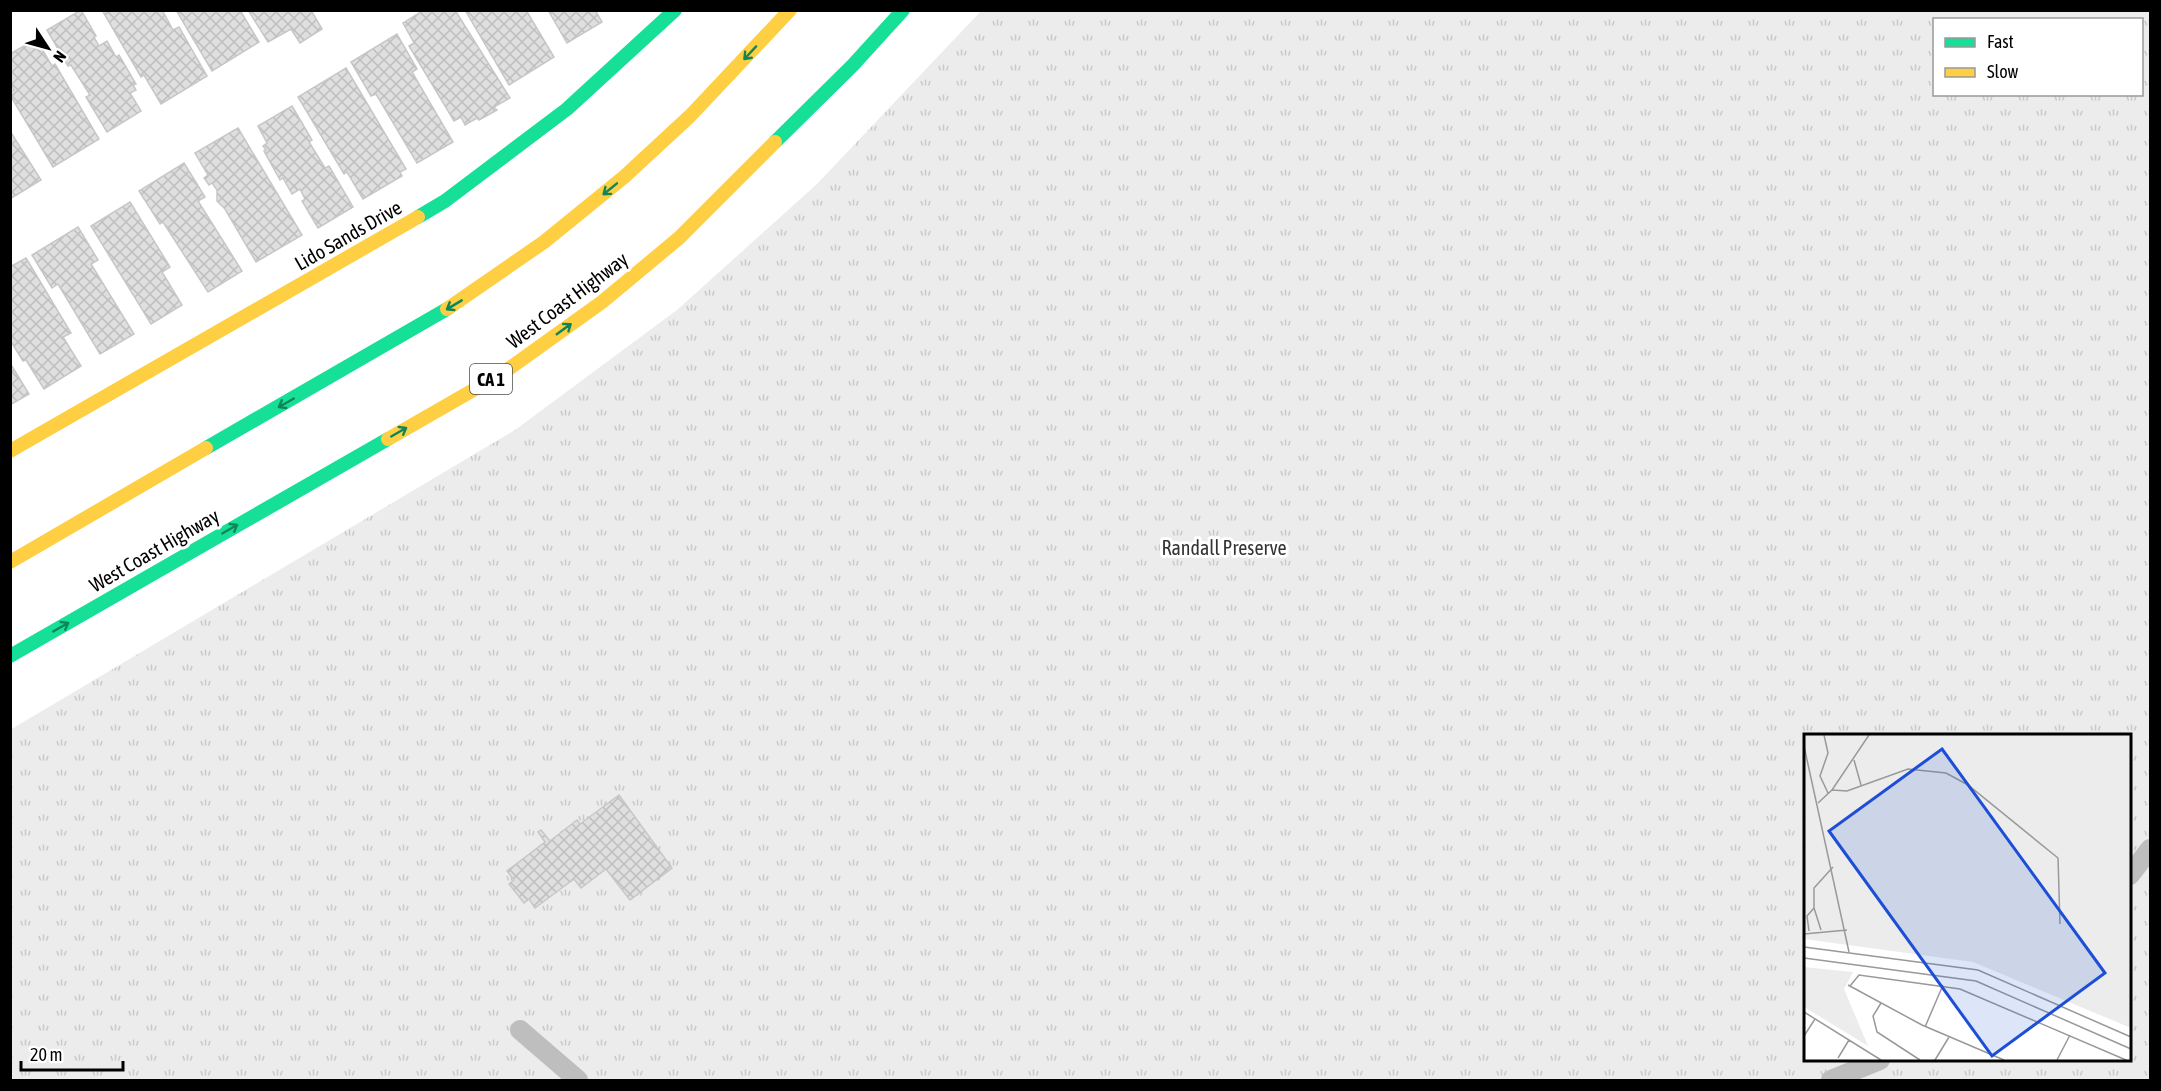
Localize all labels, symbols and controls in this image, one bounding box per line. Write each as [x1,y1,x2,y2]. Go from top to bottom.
north arrow [18,18,78,78]
legend [1933,18,2143,96]
text: Fast [1987,31,2014,52]
one-way arrow [743,45,757,60]
text: N [50,48,70,66]
text: Slow [1987,61,2018,82]
one-way arrow [602,182,618,195]
street label: Lido Sands Drive [291,195,405,275]
street label: West Coast Highway [502,247,632,353]
one-way arrow [446,299,463,311]
one-way arrow [556,323,572,335]
road number: CA 1 [470,364,512,394]
one-way arrow [278,398,295,410]
one-way arrow [390,426,407,438]
street label: West Coast Highway [85,504,223,596]
one-way arrow [221,523,238,535]
park label: Randall Preserve [1161,536,1287,559]
one-way arrow [52,620,69,632]
inset map [1804,734,2131,1061]
scale bar [21,1034,123,1072]
text: 20 m [30,1044,62,1065]

